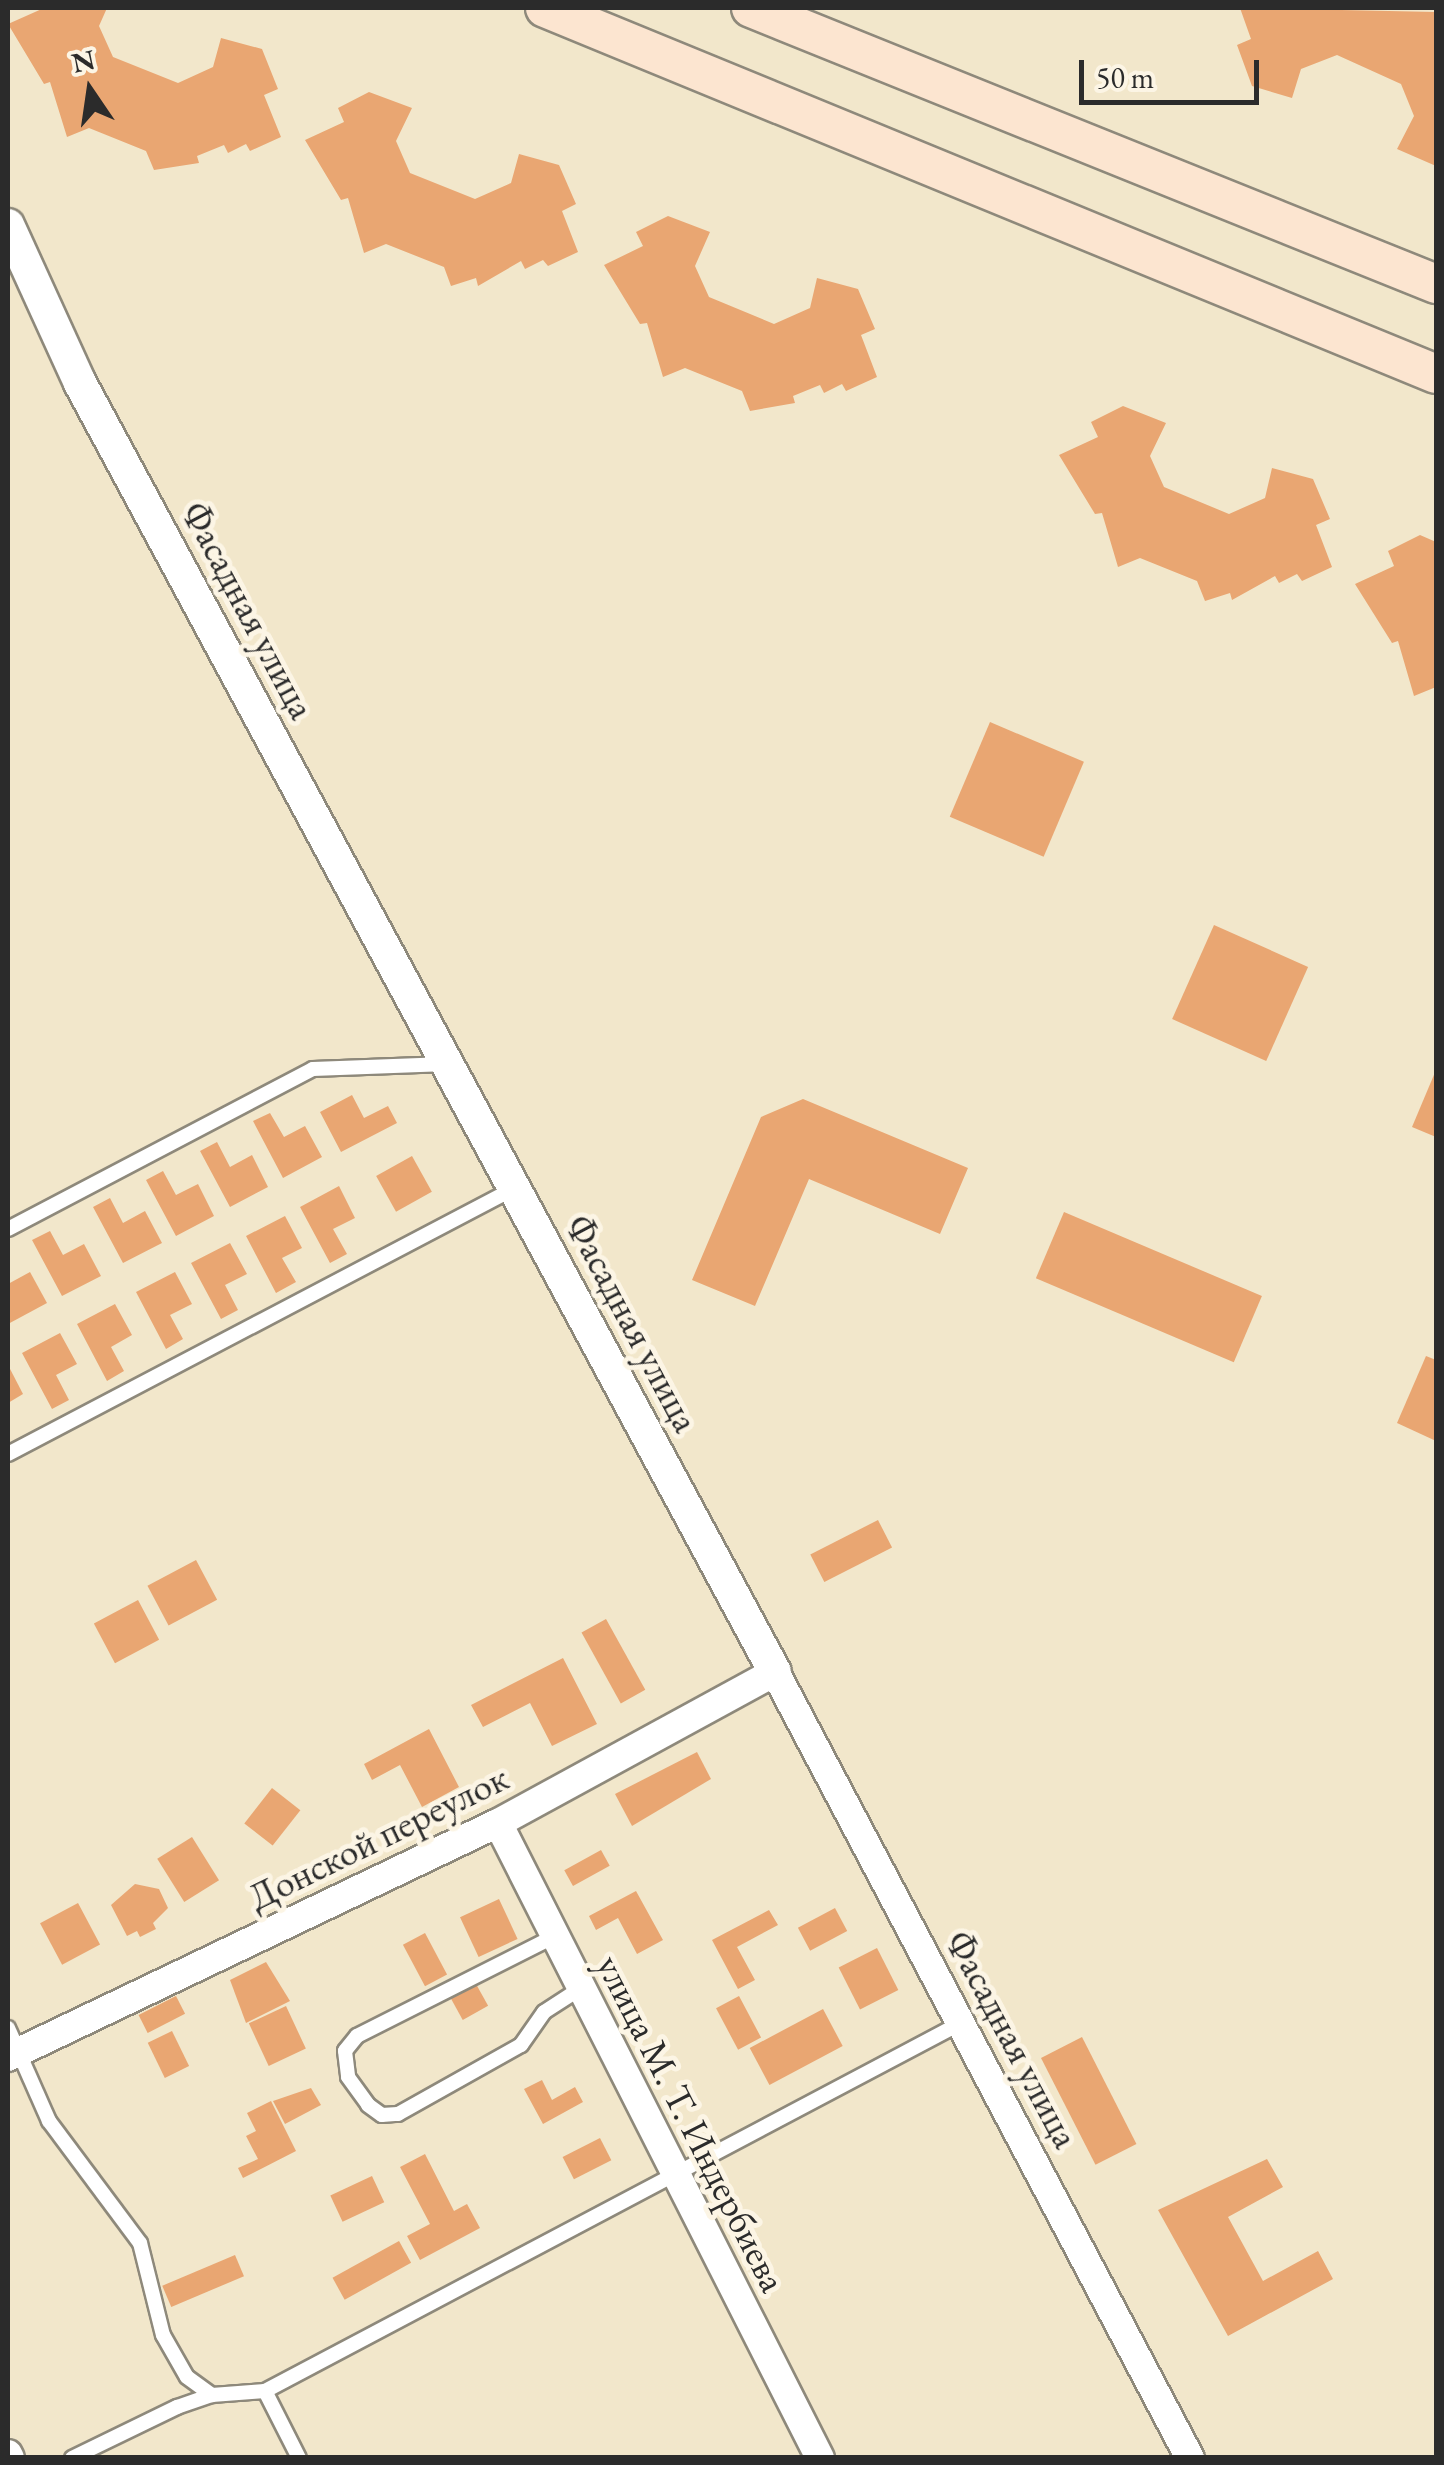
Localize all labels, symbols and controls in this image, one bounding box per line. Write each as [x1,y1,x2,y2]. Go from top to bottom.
north arrow [40,40,140,140]
scale bar [1084,40,1264,102]
text: N [68,41,98,81]
text: 50 m [1096,58,1154,97]
street label: Фасадная улица [173,493,325,727]
street label: Фасадная улица [557,1206,709,1440]
street label: Донской переулок [241,1754,515,1920]
street label: Фасадная улица [937,1922,1089,2156]
street label: улица М. Т. Индербиева [587,1947,797,2299]

